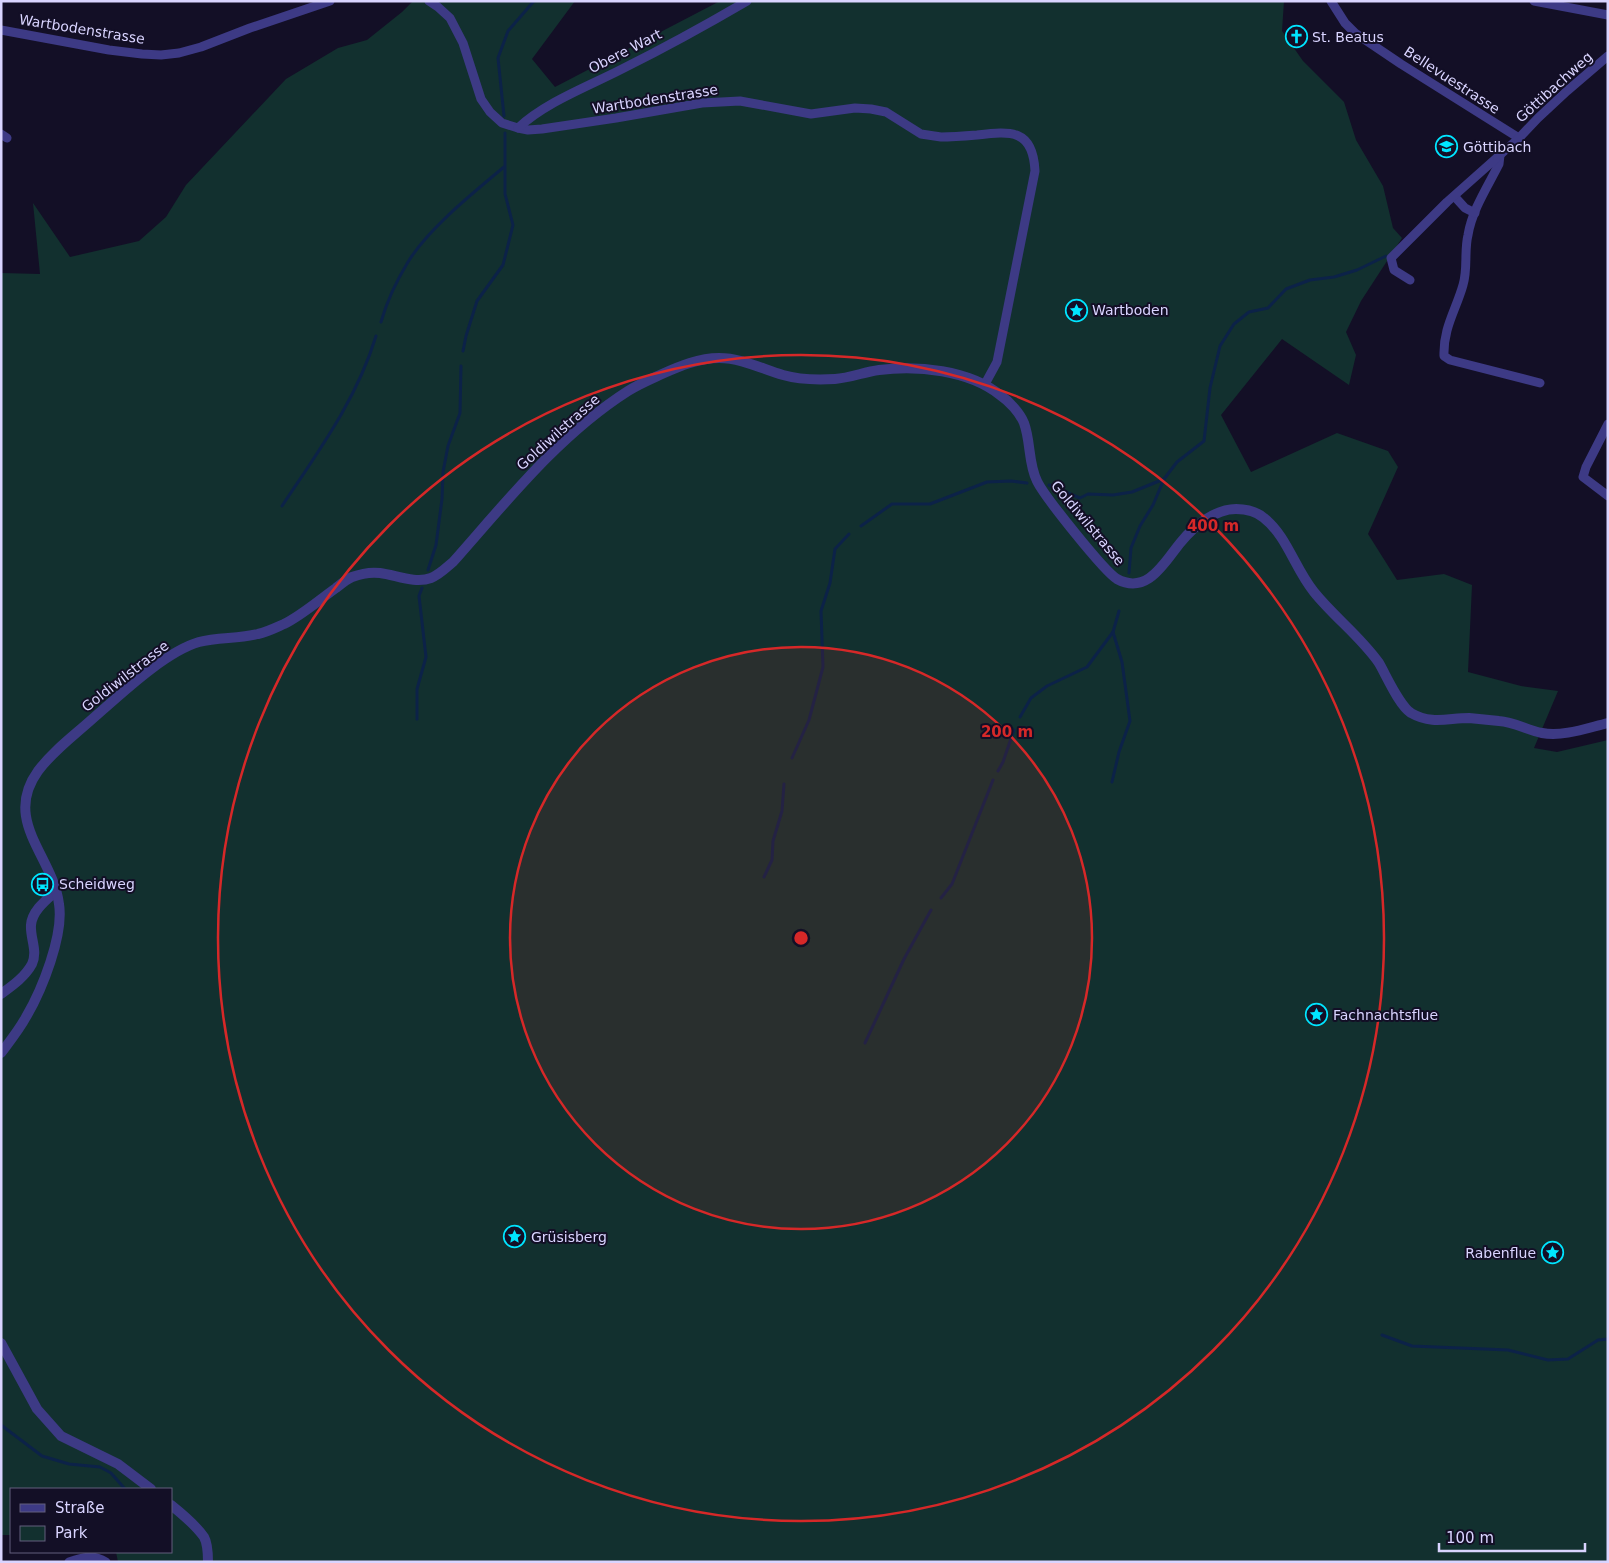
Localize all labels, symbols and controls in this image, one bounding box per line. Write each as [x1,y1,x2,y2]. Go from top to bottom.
street label: Wartbodenstrasse [18,11,146,47]
church icon: St. Beatus [1284,25,1308,49]
street label: Obere Wart [586,26,665,76]
place label: St. Beatus [1312,29,1384,45]
street label: Bellevuestrasse [1401,43,1503,117]
street label: Göttibachweg [1512,49,1596,125]
street label: Wartbodenstrasse [591,81,719,117]
school or university icon: Göttibach [1435,135,1459,159]
place label: Göttibach [1463,139,1531,155]
place icon: Wartboden [1064,298,1088,322]
place label: Wartboden [1092,302,1169,318]
street label: Goldiwilstrasse [513,391,603,473]
street label: Goldiwilstrasse [1048,477,1128,569]
text: 400 m [1187,517,1239,535]
street label: Goldiwilstrasse [78,637,172,715]
text: 200 m [981,723,1033,741]
bus stop icon: Scheidweg [31,872,55,896]
place label: Scheidweg [59,876,135,892]
centre of rings [792,929,810,947]
place icon: Fachnachtsflue [1305,1003,1329,1027]
place label: Fachnachtsflue [1333,1007,1438,1023]
place icon: Grüsisberg [503,1225,527,1249]
place label: Grüsisberg [531,1229,607,1245]
place icon: Rabenflue [1540,1241,1564,1265]
place label: Rabenflue [1465,1245,1536,1261]
legend [10,1488,172,1553]
text: Straße [55,1499,104,1517]
scale bar [1439,1520,1585,1552]
text: Park [55,1524,88,1542]
text: 100 m [1446,1529,1494,1547]

